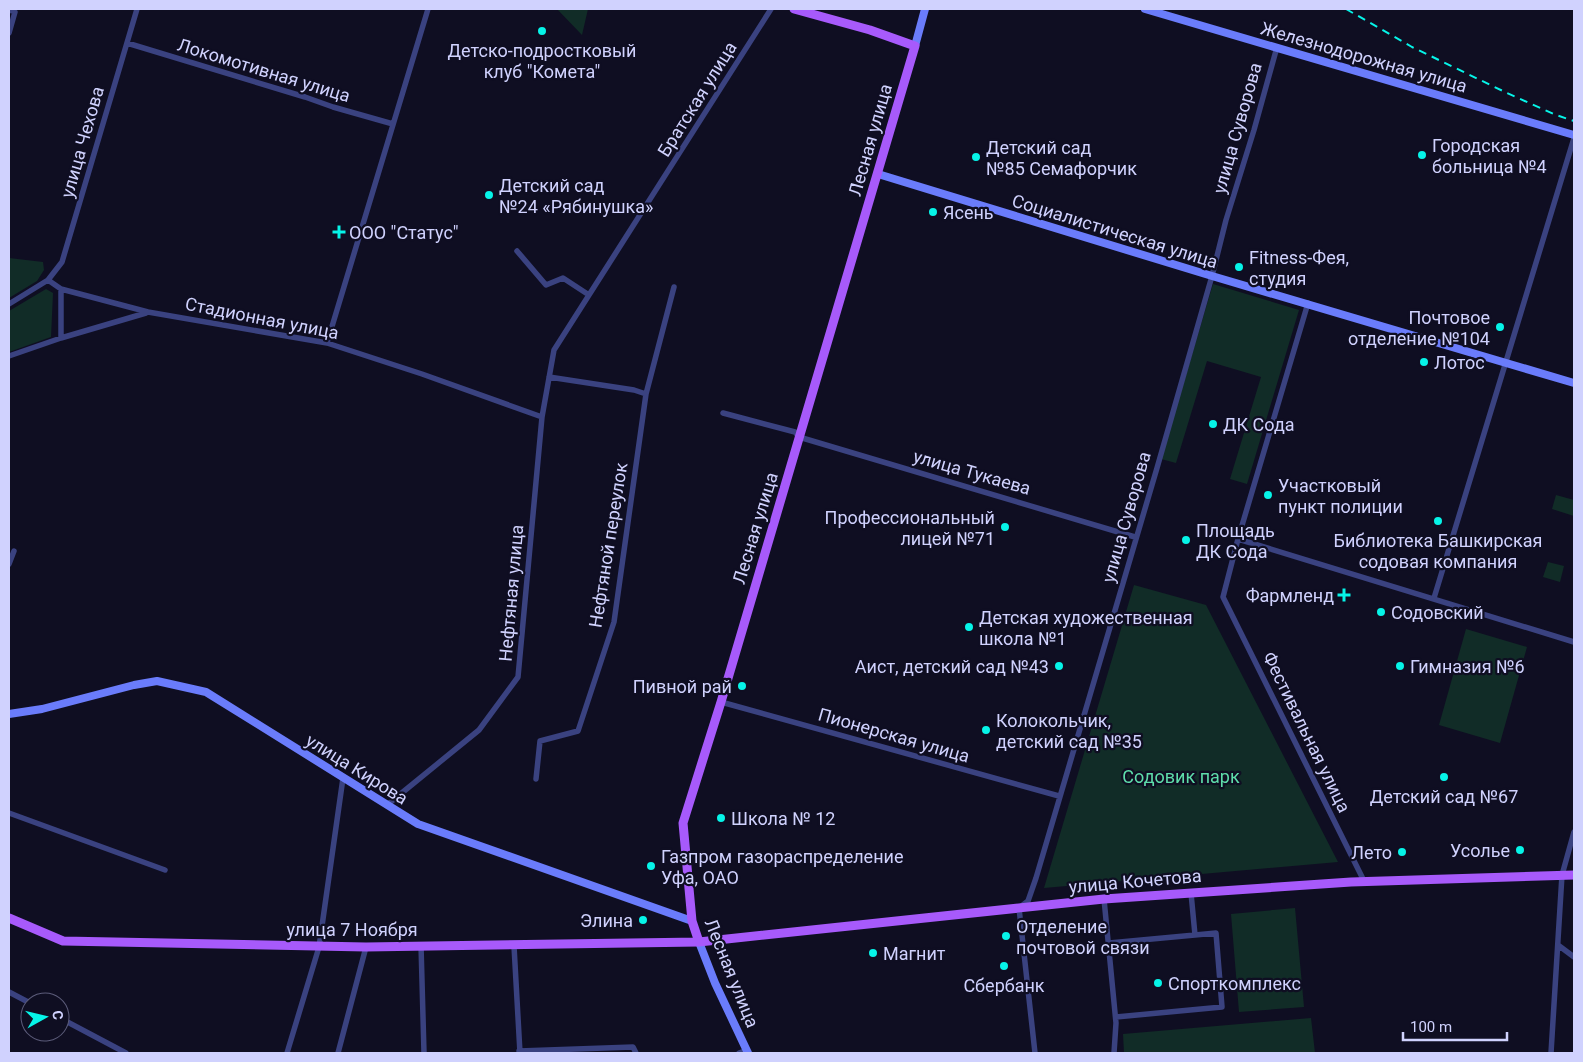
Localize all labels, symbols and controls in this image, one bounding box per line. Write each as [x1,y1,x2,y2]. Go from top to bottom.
street label: Железнодорожная улица [1258,17,1470,97]
marker: Детско-подростковый клуб "Комета" [536,25,548,37]
street label: Локомотивная улица [175,34,353,106]
street label: Братская улица [653,38,741,160]
place label: Детско-подростковый клуб "Комета" [448,40,636,82]
street label: улица Суворова [1208,60,1266,196]
street label: Лесная улица [844,82,896,198]
street label: улица Чехова [56,84,108,200]
place label: Городская больница №4 [1432,135,1547,177]
place label: Детский сад №85 Семафорчик [986,137,1137,179]
marker: Городская больница №4 [1416,149,1428,161]
marker: Детский сад №85 Семафорчик [970,151,982,163]
place label: Детский сад №24 «Рябинушка» [499,175,654,217]
marker: Детский сад №24 «Рябинушка» [483,189,495,201]
street label: Социалистическая улица [1010,190,1220,272]
place label: Ясень [943,202,994,223]
marker: Ясень [927,206,939,218]
place label: ООО "Статус" [349,222,459,243]
marker: ООО "Статус" [333,226,345,238]
place label: Fitness-Фея, студия [1249,247,1349,289]
marker: Fitness-Фея, студия [1233,261,1245,273]
street label: Стадионная улица [183,293,341,343]
place label: Почтовое отделение №104 [1348,307,1490,349]
marker: Почтовое отделение №104 [1494,321,1506,333]
place label: Лотос [1434,352,1485,373]
marker: Лотос [1418,356,1430,368]
place label: ДК Сода [1223,414,1295,435]
marker: ДК Сода [1207,418,1219,430]
street label: улица Тукаева [911,445,1033,499]
street label: улица Суворова [1097,449,1155,585]
street label: Нефтяной переулок [585,461,631,629]
street label: Лесная улица [728,470,782,586]
place label: Участковый пункт полиции [1278,475,1403,517]
marker: Участковый пункт полиции [1262,489,1274,501]
place label: Профессиональный лицей №71 [825,507,995,549]
marker: Библиотека Башкирская содовая компания [1432,515,1444,527]
place label: Площадь ДК Сода [1196,520,1275,562]
marker: Профессиональный лицей №71 [999,521,1011,533]
street label: Нефтяная улица [495,524,527,662]
place label: Библиотека Башкирская содовая компания [1334,530,1542,572]
marker: Площадь ДК Сода [1180,534,1192,546]
place label: Фармленд [1246,585,1334,606]
marker: Фармленд [1338,589,1350,601]
place label: Содовский [1391,602,1484,623]
marker: Содовский [1375,606,1387,618]
place label: Детская художественная школа №1 [979,607,1193,649]
marker: Детская художественная школа №1 [963,621,975,633]
street label: Фестивальная улица [1259,648,1355,816]
place label: Аист, детский сад №43 [855,656,1049,677]
place label: Гимназия №6 [1410,656,1525,677]
marker: Аист, детский сад №43 [1053,660,1065,672]
marker: Гимназия №6 [1394,660,1406,672]
place label: Пивной рай [633,676,732,697]
marker: Пивной рай [736,680,748,692]
street label: Пионерская улица [816,703,972,767]
place label: Колокольчик, детский сад №35 [996,710,1142,752]
marker: Колокольчик, детский сад №35 [980,724,992,736]
street label: улица Кирова [302,729,412,809]
park label: Содовик парк [1122,766,1240,787]
marker: Детский сад №67 [1438,771,1450,783]
place label: Детский сад №67 [1370,786,1518,807]
place label: Школа № 12 [731,808,835,829]
marker: Школа № 12 [715,812,727,824]
place label: Усолье [1450,840,1510,861]
place label: Лето [1351,842,1392,863]
marker: Усолье [1514,844,1526,856]
place label: Газпром газораспределение Уфа, ОАО [661,846,903,888]
marker: Лето [1396,846,1408,858]
marker: Газпром газораспределение Уфа, ОАО [645,860,657,872]
street label: улица Кочетова [1068,865,1202,897]
place label: Элина [580,910,633,931]
marker: Элина [637,914,649,926]
street label: Лесная улица [701,915,763,1031]
place label: Отделение почтовой связи [1016,916,1150,958]
street label: улица 7 Ноября [286,919,418,940]
marker: Отделение почтовой связи [1000,930,1012,942]
place label: Магнит [883,943,946,964]
marker: Магнит [867,947,879,959]
marker: Сбербанк [998,960,1010,972]
place label: Спорткомплекс [1168,973,1301,994]
place label: Сбербанк [963,975,1045,996]
marker: Спорткомплекс [1152,977,1164,989]
north arrow [20,992,70,1042]
text: С [49,1010,66,1021]
scale bar [1403,1010,1507,1042]
text: 100 m [1410,1018,1452,1036]

